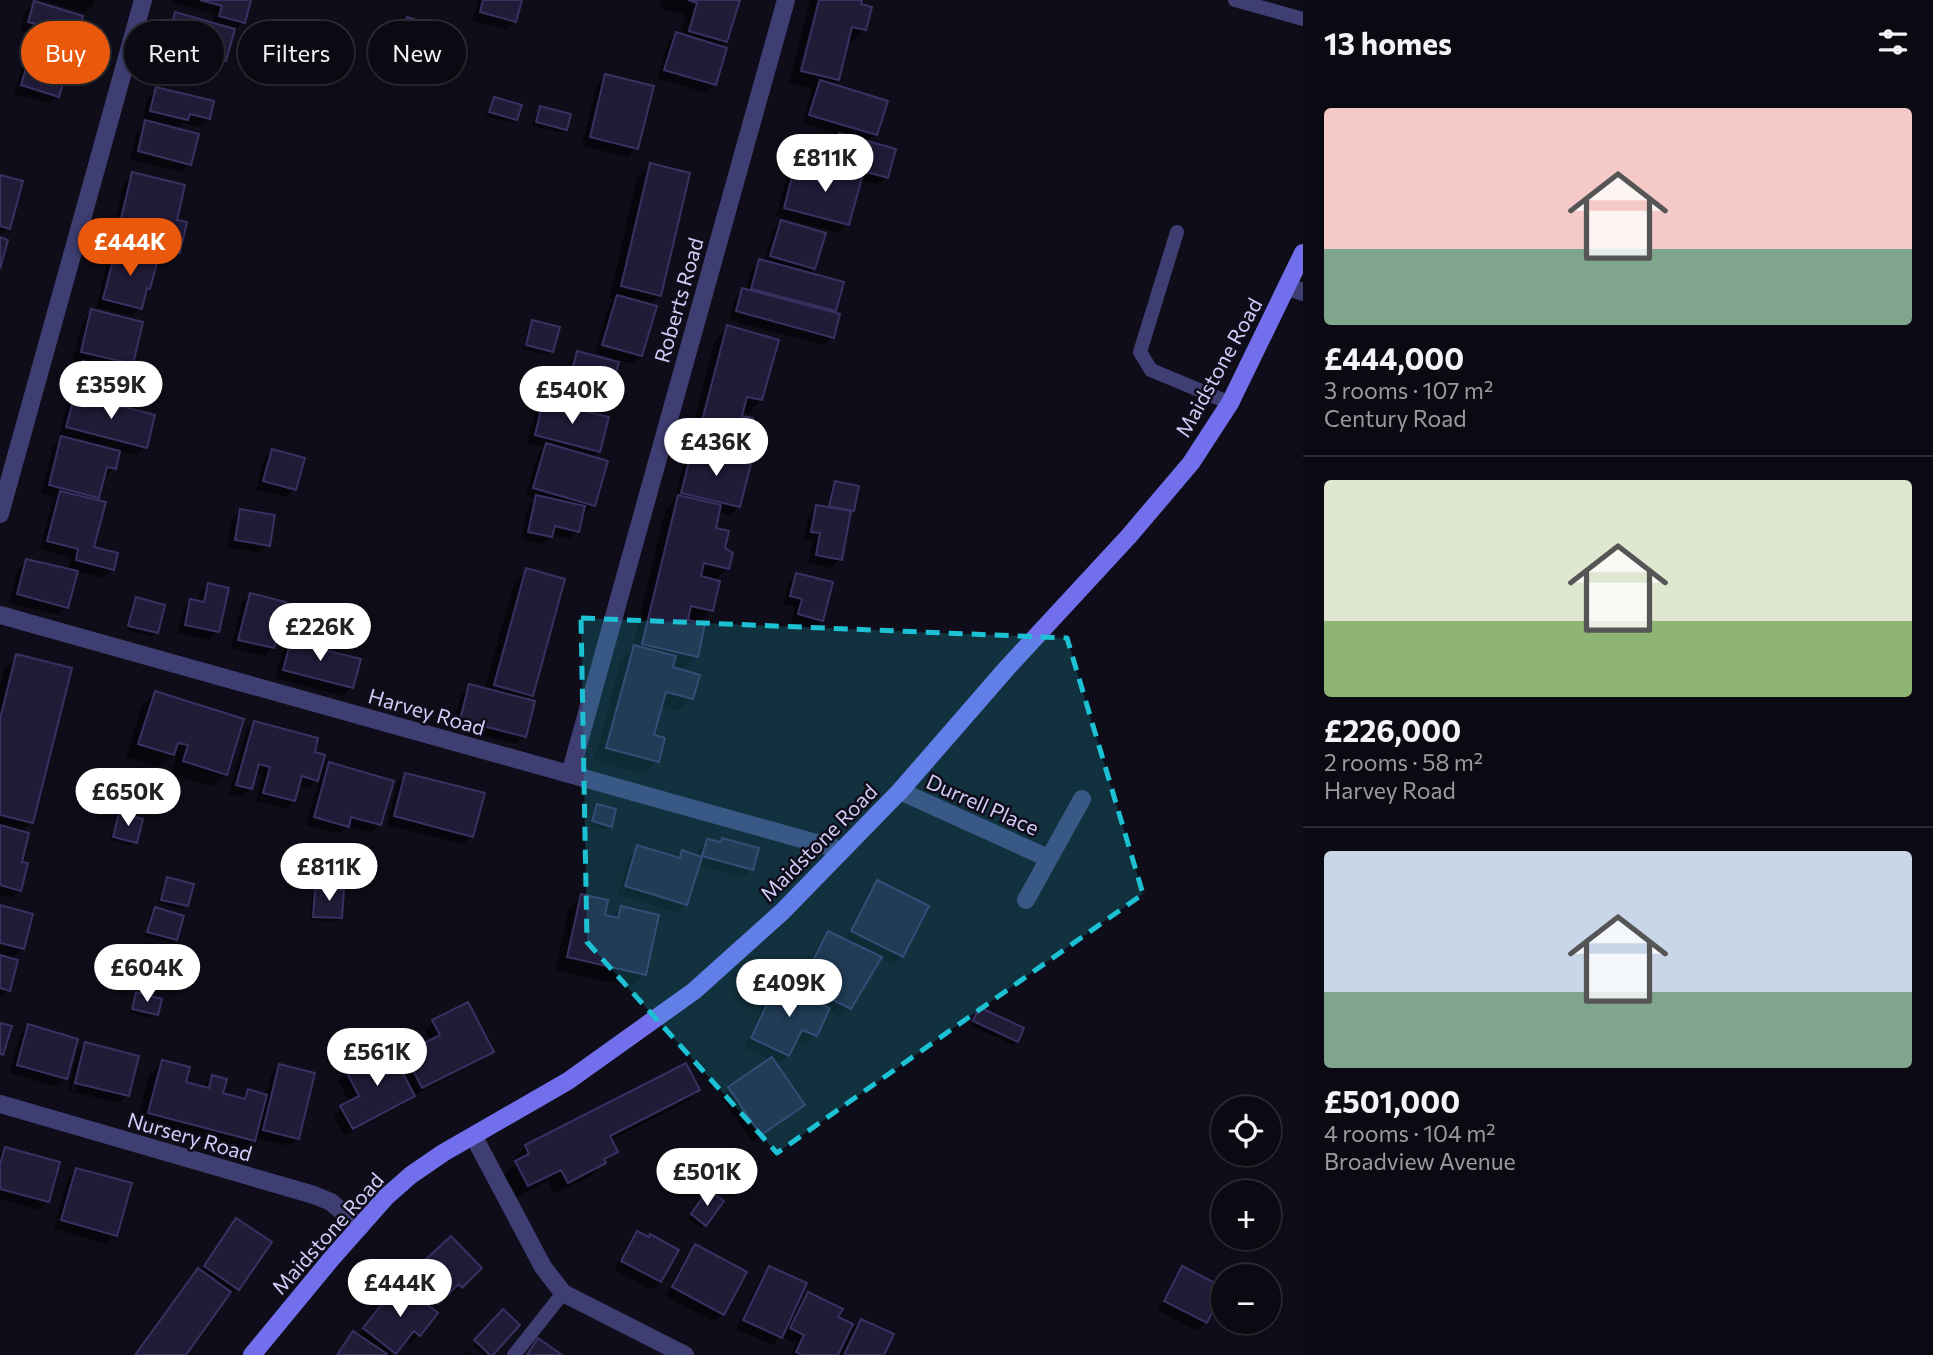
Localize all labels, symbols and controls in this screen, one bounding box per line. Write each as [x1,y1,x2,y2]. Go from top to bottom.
chip: Buy [21,21,110,84]
chip: Rent [124,21,224,84]
chip: Filters [238,21,354,84]
chip: New [368,21,466,84]
icon: filters [1874,23,1912,61]
text: 13 homes [1324,24,1452,61]
pin: £811K [776,134,874,194]
text: £811K [792,143,858,171]
icon: home [1555,153,1681,279]
pin: £444K [81,218,179,278]
text: £444K [94,227,166,255]
street label: Roberts Road [648,235,708,365]
street label: Maidstone Road [1169,293,1267,441]
text: £444,000 [1324,339,1464,376]
pin: £359K [62,362,160,421]
pin: £540K [523,366,621,426]
text: £359K [75,370,147,398]
text: £540K [536,375,608,403]
text: 3 rooms · 107 m² [1324,376,1493,404]
text: Century Road [1324,404,1467,432]
pin: £436K [667,419,765,478]
text: £436K [680,427,752,455]
icon: home [1555,525,1681,651]
pin: £226K [271,604,369,663]
text: £226K [285,612,355,640]
street label: Harvey Road [366,682,488,740]
text: £226,000 [1324,711,1461,748]
text: 2 rooms · 58 m² [1324,748,1483,776]
pin: £650K [79,768,177,828]
street label: Durrell Place [923,768,1043,840]
text: Harvey Road [1324,776,1456,804]
text: £650K [92,777,164,805]
street label: Maidstone Road [754,778,882,906]
pin: £811K [280,844,378,903]
text: £811K [296,852,362,880]
icon: home [1555,896,1681,1022]
pin: £604K [98,944,196,1004]
text: £604K [110,953,184,981]
pin: £409K [740,960,838,1019]
text: £409K [752,968,826,996]
pin: £561K [328,1028,426,1088]
text: £561K [343,1037,411,1065]
text: £501,000 [1324,1082,1460,1119]
map controls [1211,1096,1281,1334]
button: locate [1211,1096,1281,1166]
street label: Nursery Road [125,1106,255,1166]
text: 4 rooms · 104 m² [1324,1119,1496,1147]
text: Broadview Avenue [1324,1147,1516,1175]
pin: £501K [658,1148,756,1208]
text: £501K [672,1157,742,1185]
street label: Maidstone Road [266,1167,388,1299]
button: + [1211,1180,1281,1250]
pin: £444K [351,1260,449,1319]
button: − [1211,1264,1281,1334]
text: £444K [364,1268,436,1296]

